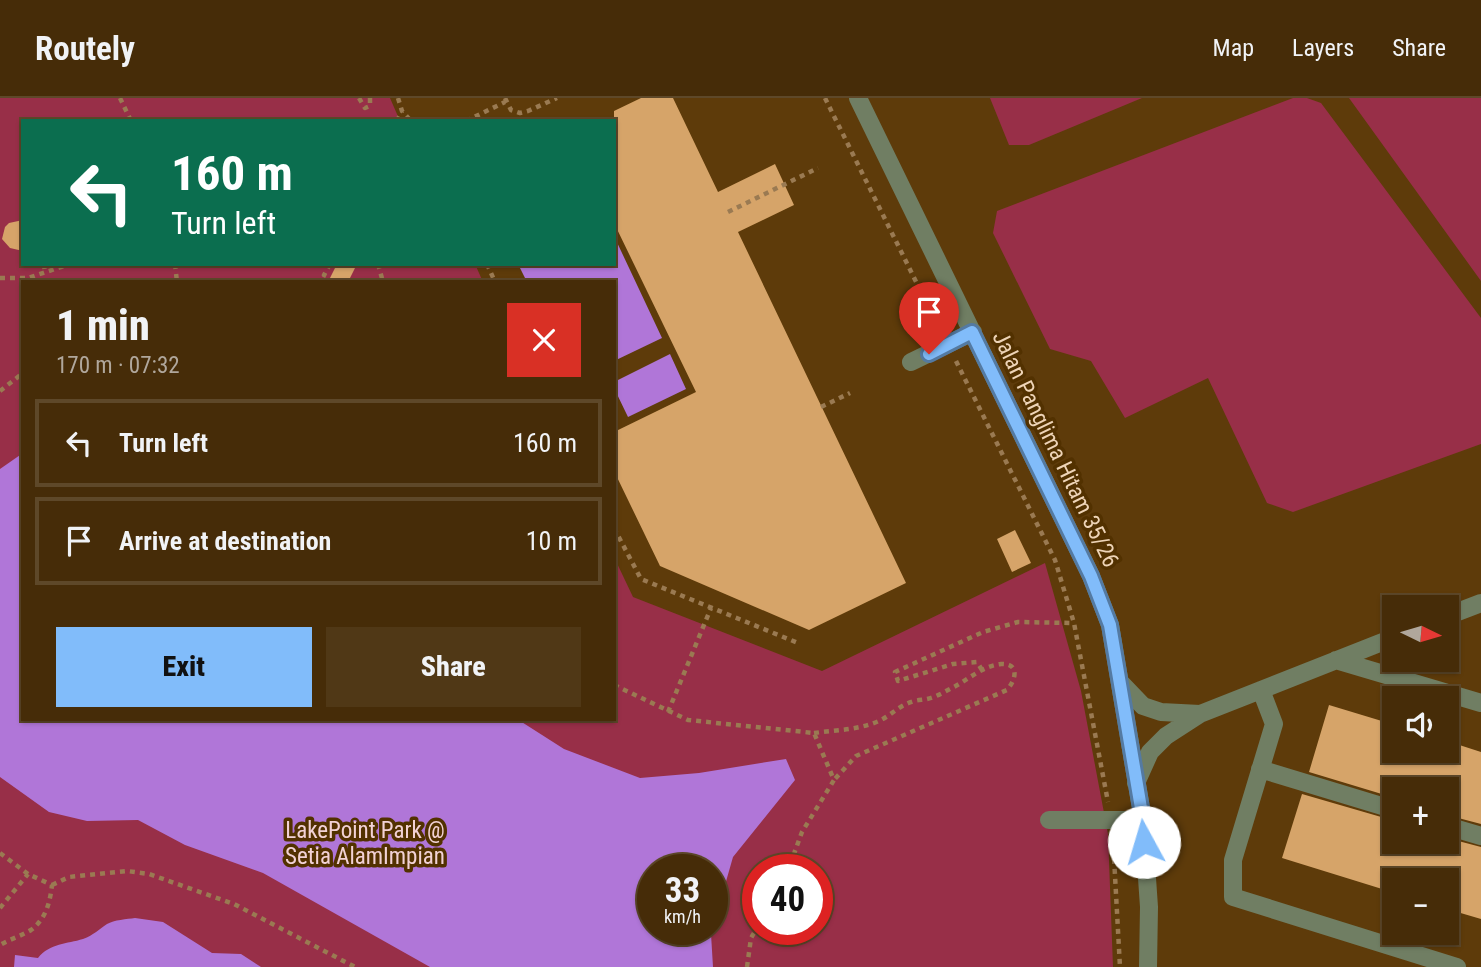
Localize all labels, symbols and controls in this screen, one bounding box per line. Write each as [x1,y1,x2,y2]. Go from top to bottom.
text: Routely [35,29,135,68]
text: Map [1213,34,1254,62]
text: Layers [1292,34,1354,62]
text: Share [1392,34,1446,62]
text: 160 m [171,145,293,202]
icon: left [56,147,147,238]
text: Turn left [171,204,276,242]
pin [899,282,959,354]
icon: arrive [910,293,948,331]
text: 1 min [56,301,150,350]
button: close [507,303,581,377]
street label: Jalan Panglima Hitam 35/26 [987,327,1124,572]
text: 170 m · 07:32 [56,352,180,379]
icon: left [60,424,98,462]
text: Turn left [119,428,208,458]
text: 160 m [513,428,577,458]
icon: arrive [60,522,98,560]
text: Arrive at destination [119,526,331,556]
text: 10 m [526,526,577,556]
north arrow [1382,595,1460,672]
map controls [1382,595,1459,945]
button: Exit [56,627,312,707]
button: Share [326,627,581,707]
button: sound [1382,686,1459,763]
button: + [1382,777,1459,854]
position arrow [1107,805,1181,879]
park label: LakePoint Park @ Setia AlamImpian [285,817,445,870]
speed limit sign: 40 [742,854,833,945]
button: − [1382,868,1459,945]
text: 33 [665,870,700,911]
text: km/h [664,906,701,927]

